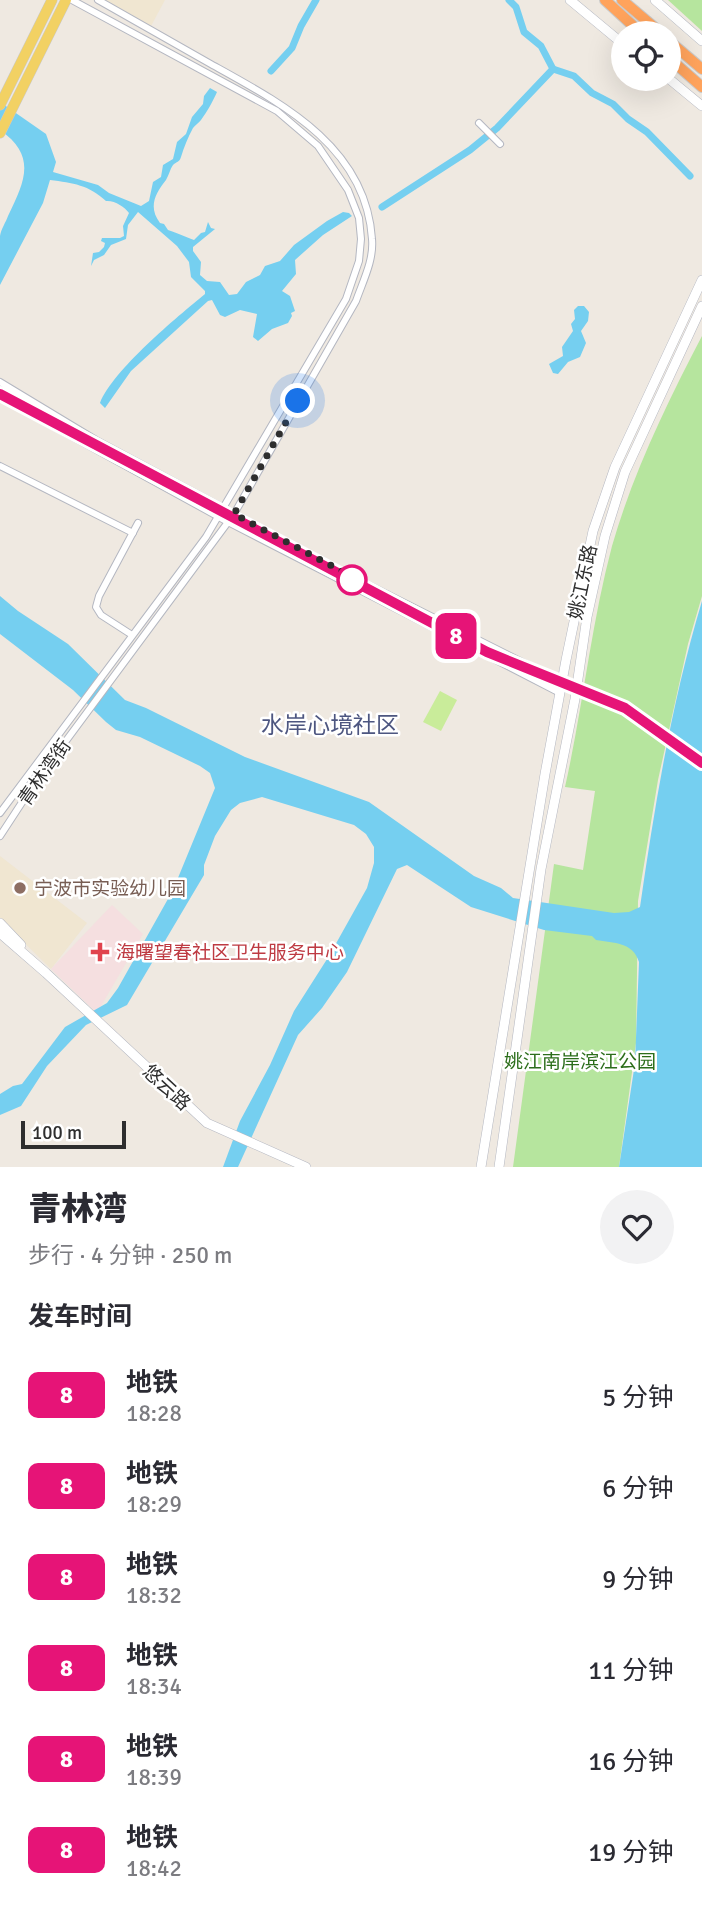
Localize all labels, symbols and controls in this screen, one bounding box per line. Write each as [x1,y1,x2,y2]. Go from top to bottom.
map controls [611,21,681,91]
button: locate [611,21,681,91]
your location [280,383,315,418]
street label: 姚江东路 [563,543,603,622]
unlabelled marker [337,565,367,595]
line badge: 8 [433,613,479,659]
text: 8 [450,621,462,651]
district label: 水岸心境社区 [261,711,399,740]
street label: 青林湾街 [13,735,76,811]
place label: 宁波市实验幼儿园 [34,877,186,901]
marker: 宁波市实验幼儿园 [12,880,28,896]
place label: 海曙望春社区卫生服务中心 [116,941,344,965]
marker: 海曙望春社区卫生服务中心 [90,942,110,962]
park label: 姚江南岸滨江公园 [504,1050,656,1074]
street label: 悠云路 [137,1060,195,1116]
scale bar [21,1118,126,1150]
text: 100 m [32,1121,82,1145]
text: 青林湾 [28,1189,127,1230]
button: heart [600,1190,674,1264]
text: 步行 · 4 分钟 · 250 m [28,1241,232,1270]
text: 发车时间 [28,1301,132,1333]
text: 地铁 [126,1367,178,1399]
text: 8 [60,1380,73,1410]
text: 5 分钟 [602,1382,674,1414]
text: 18:28 [126,1399,182,1428]
text: 地铁 [126,1458,178,1490]
text: 8 [60,1471,73,1501]
text: 6 分钟 [602,1473,674,1505]
text: 18:29 [126,1490,182,1519]
text: 地铁 [126,1549,178,1581]
text: 8 [60,1562,73,1592]
text: 9 分钟 [602,1564,674,1596]
text: 18:32 [126,1581,182,1610]
text: 地铁 [126,1640,178,1672]
text: 8 [60,1653,73,1683]
text: 11 分钟 [588,1655,674,1687]
text: 18:34 [126,1672,182,1701]
text: 地铁 [126,1731,178,1763]
text: 8 [60,1744,73,1774]
text: 16 分钟 [588,1746,674,1778]
text: 18:39 [126,1763,182,1792]
text: 地铁 [126,1822,178,1854]
text: 8 [60,1835,73,1865]
text: 19 分钟 [588,1837,674,1869]
text: 18:42 [126,1854,182,1883]

